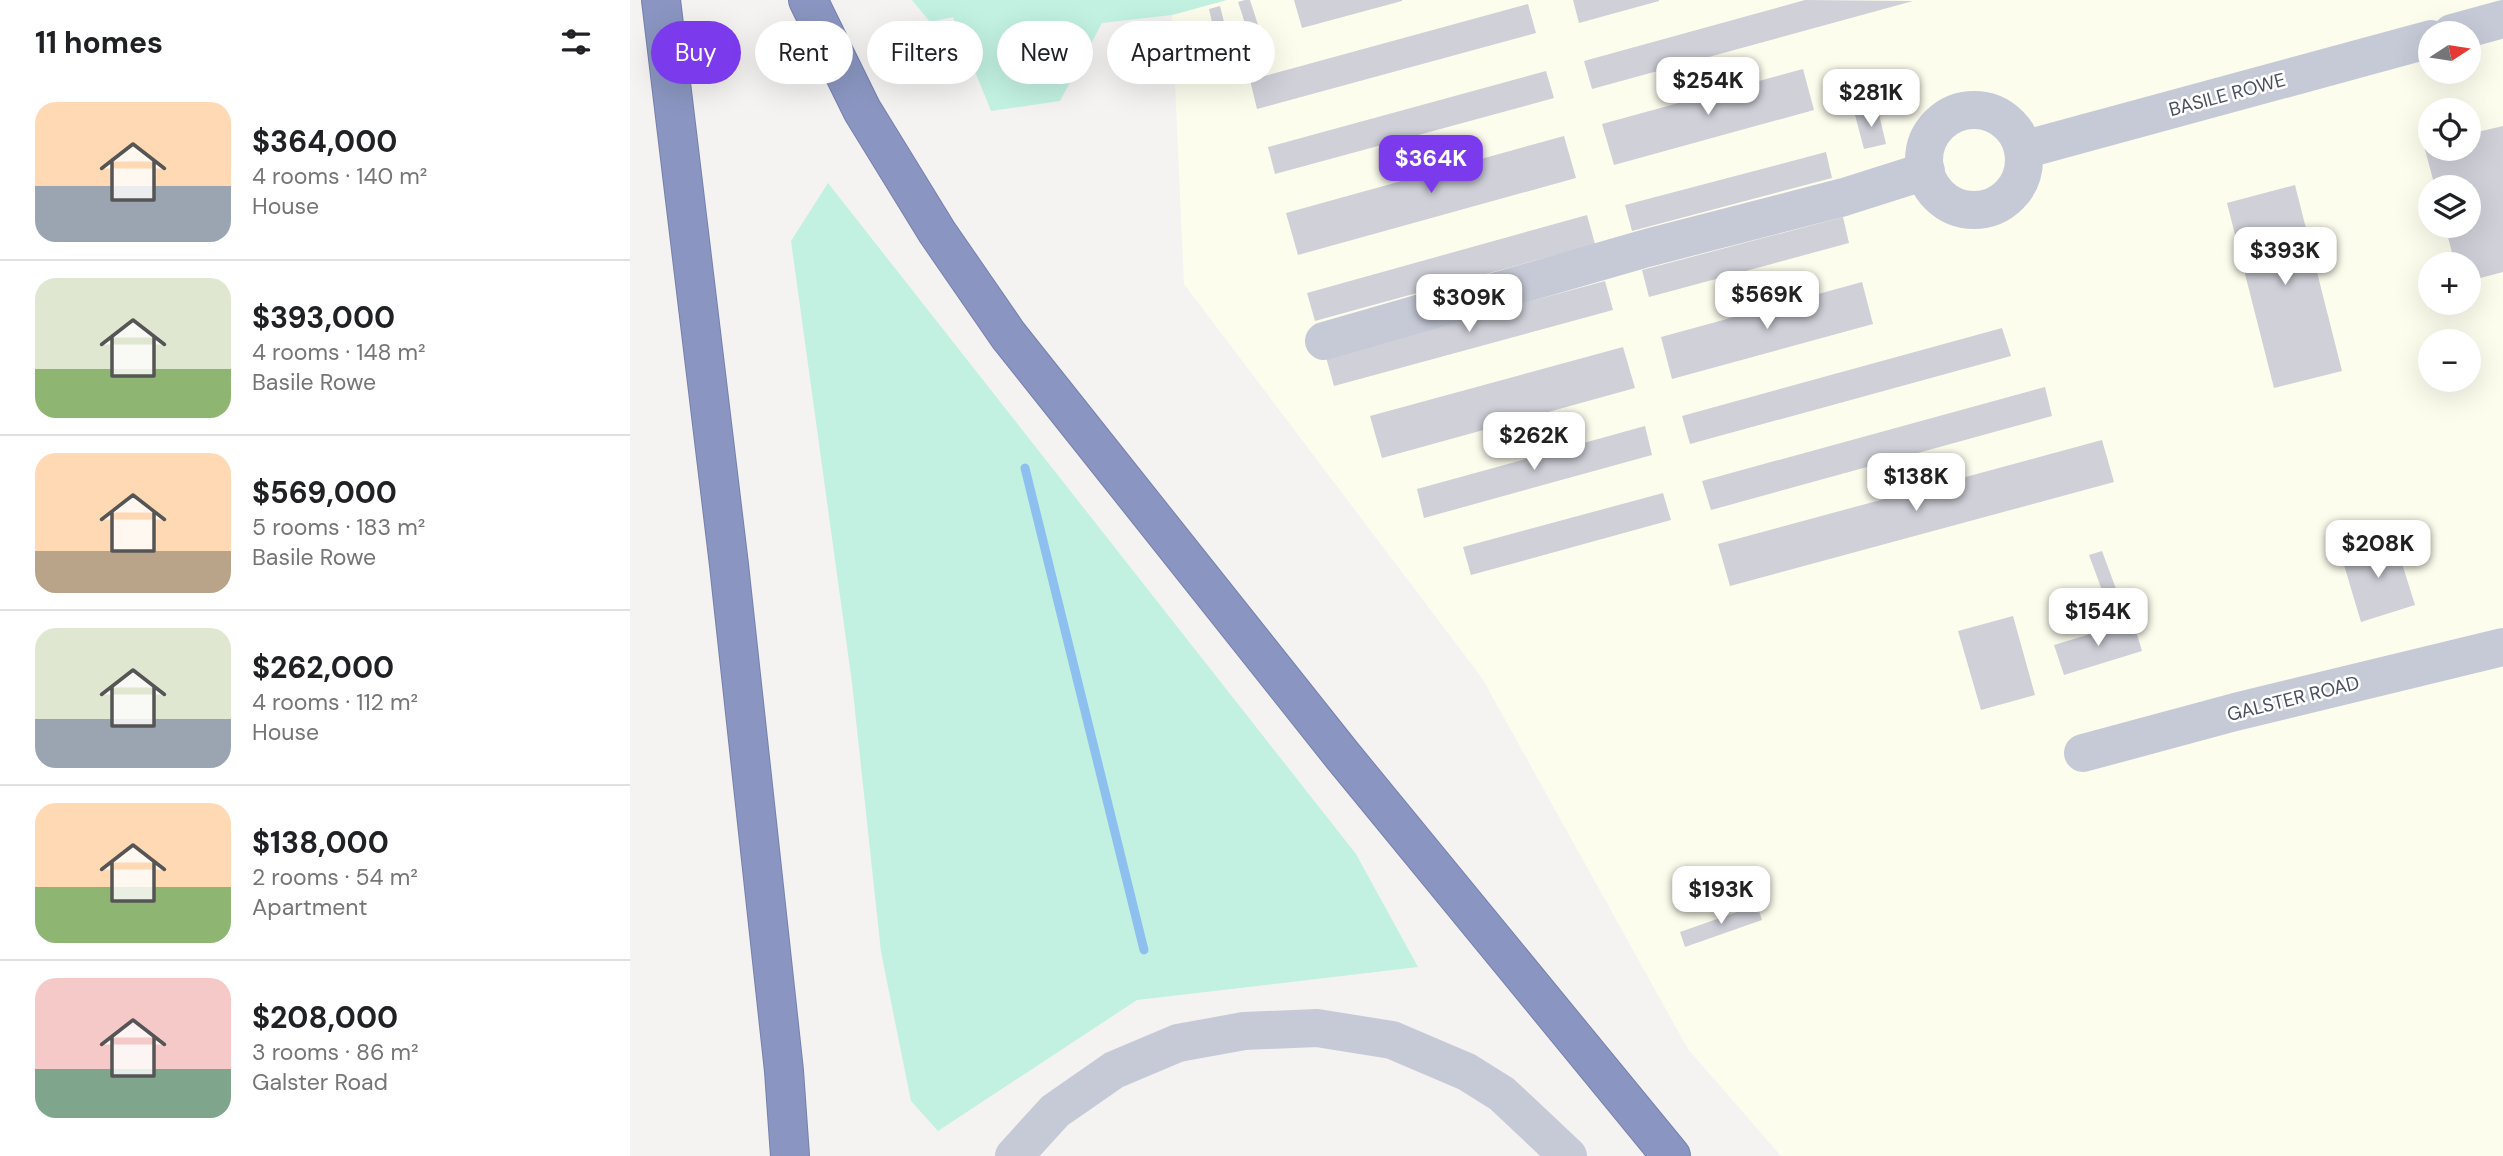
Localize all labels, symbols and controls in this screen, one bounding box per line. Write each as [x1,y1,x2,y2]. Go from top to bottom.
chip: Buy [651,21,741,84]
chip: Rent [755,21,853,84]
chip: Filters [867,21,983,84]
chip: New [997,21,1093,84]
chip: Apartment [1107,21,1275,84]
north arrow [2418,21,2482,84]
map controls [2418,21,2481,392]
text: 11 homes [35,23,163,62]
icon: filters [557,23,595,61]
pin: $254K [1659,58,1757,117]
text: $254K [1672,65,1744,95]
street label: BASILE ROWE [2166,67,2288,122]
pin: $281K [1822,69,1920,129]
text: $281K [1839,77,1903,107]
button: locate [2418,98,2481,161]
text: $364,000 [252,122,397,161]
icon: home [91,130,175,214]
pin: $364K [1382,136,1480,195]
text: $364K [1395,143,1467,173]
text: 4 rooms · 140 m² [252,161,427,191]
button: layers [2418,175,2481,238]
text: House [252,191,319,221]
pin: $393K [2236,228,2334,287]
text: $393K [2250,235,2320,265]
button: + [2418,252,2481,315]
pin: $569K [1718,272,1816,331]
pin: $309K [1420,274,1518,334]
text: $569K [1731,279,1803,309]
text: $309K [1432,282,1506,312]
text: $393,000 [252,298,395,337]
icon: home [91,306,175,390]
button: − [2418,329,2481,392]
text: 4 rooms · 148 m² [252,337,426,367]
text: Basile Rowe [252,367,376,397]
pin: $262K [1485,412,1583,472]
text: $262K [1499,420,1569,450]
pin: $138K [1867,454,1965,513]
text: $138K [1883,461,1949,491]
text: $569,000 [252,473,397,512]
icon: home [91,481,175,565]
text: 5 rooms · 183 m² [252,512,425,542]
pin: $208K [2329,520,2427,580]
text: $208K [2342,528,2414,558]
text: Basile Rowe [252,542,376,572]
pin: $154K [2049,588,2147,648]
text: $154K [2065,596,2131,626]
text: $262,000 [252,648,394,687]
icon: home [91,656,175,740]
street label: GALSTER ROAD [2224,670,2362,727]
text: 4 rooms · 112 m² [252,687,418,717]
text: House [252,717,319,747]
text: $138,000 [252,823,389,862]
icon: home [91,831,175,915]
text: 2 rooms · 54 m² [252,862,418,892]
pin: $193K [1672,866,1770,926]
text: $193K [1688,874,1754,904]
text: Apartment [252,892,367,922]
text: $208,000 [252,998,398,1037]
icon: home [91,1006,175,1090]
text: 3 rooms · 86 m² [252,1037,419,1067]
text: Galster Road [252,1067,388,1097]

